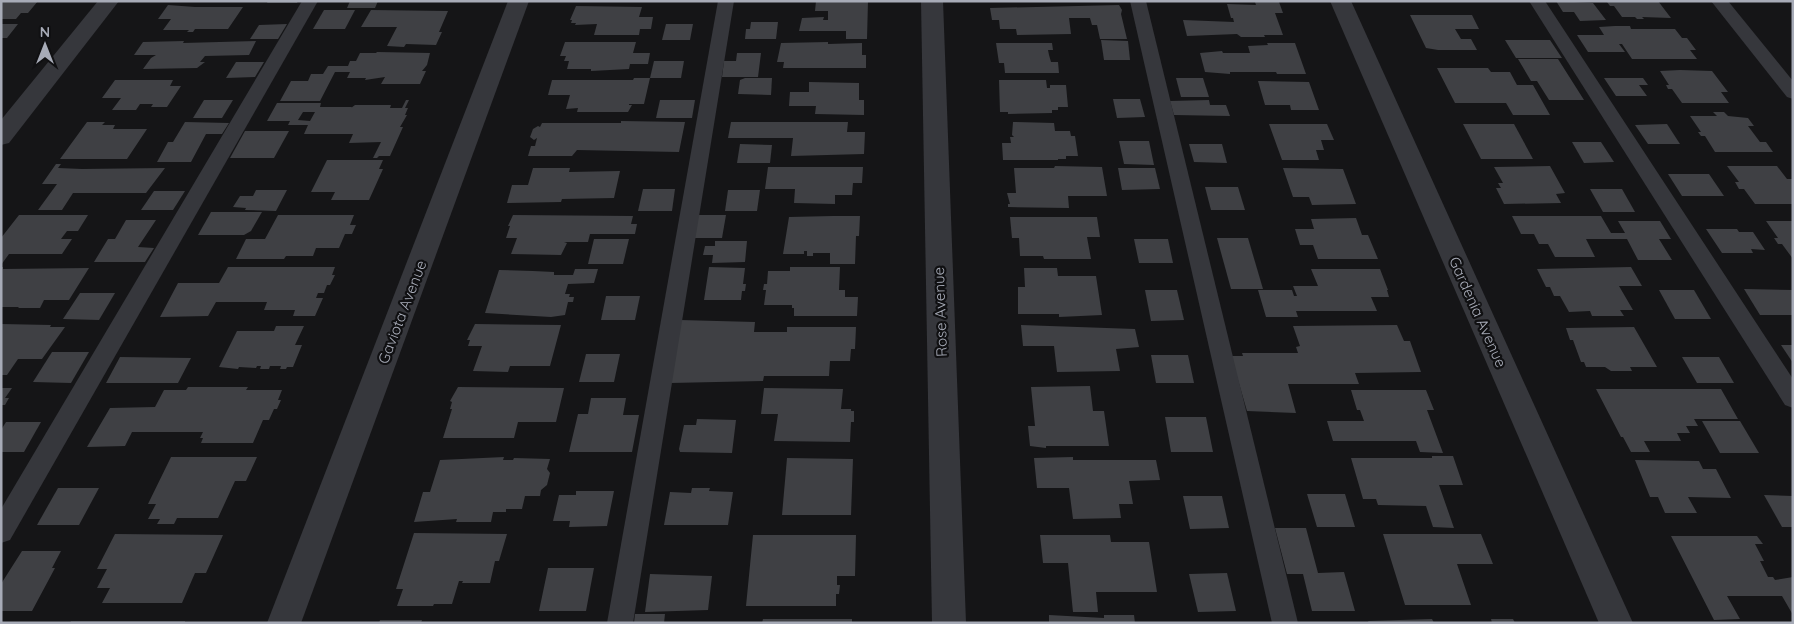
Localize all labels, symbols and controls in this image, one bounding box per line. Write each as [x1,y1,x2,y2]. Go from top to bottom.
north arrow [20,20,70,70]
text: N [40,23,50,41]
street label: Gardenia Avenue [1445,254,1511,370]
street label: Gaviota Avenue [374,258,430,366]
street label: Rose Avenue [929,267,951,357]

